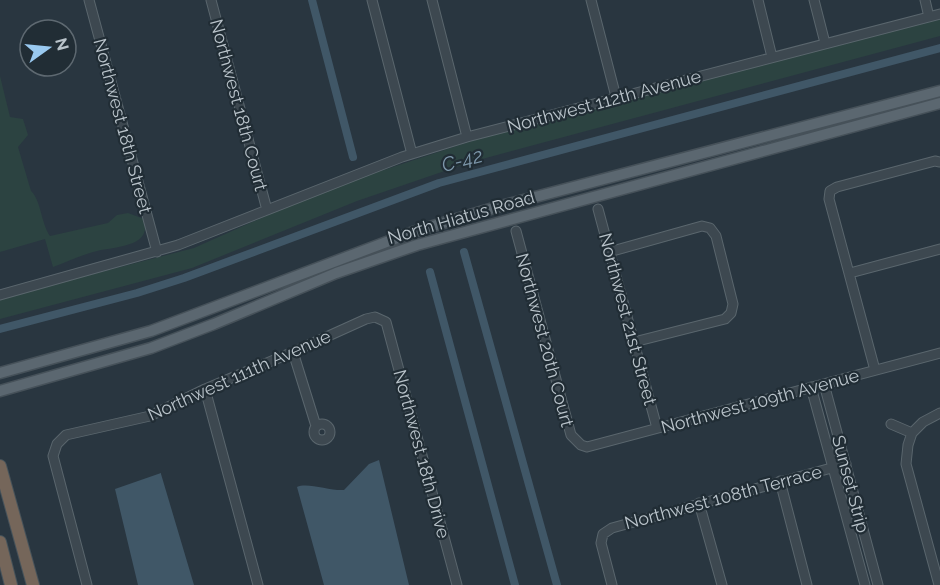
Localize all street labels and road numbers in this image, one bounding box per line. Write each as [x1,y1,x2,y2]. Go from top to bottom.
street label: Northwest 18th Court [206,17,272,193]
street label: Northwest 18th Street [89,36,157,216]
street label: Northwest 112th Avenue [505,65,704,137]
street label: North Hiatus Road [385,186,537,248]
street label: Northwest 21st Street [595,231,661,407]
street label: Northwest 20th Court [512,251,578,429]
street label: Northwest 111th Avenue [144,325,334,425]
street label: Northwest 109th Avenue [659,364,862,438]
street label: Northwest 18th Drive [389,367,455,541]
street label: Sunset Strip [828,433,874,535]
street label: Northwest 108th Terrace [622,460,824,533]

